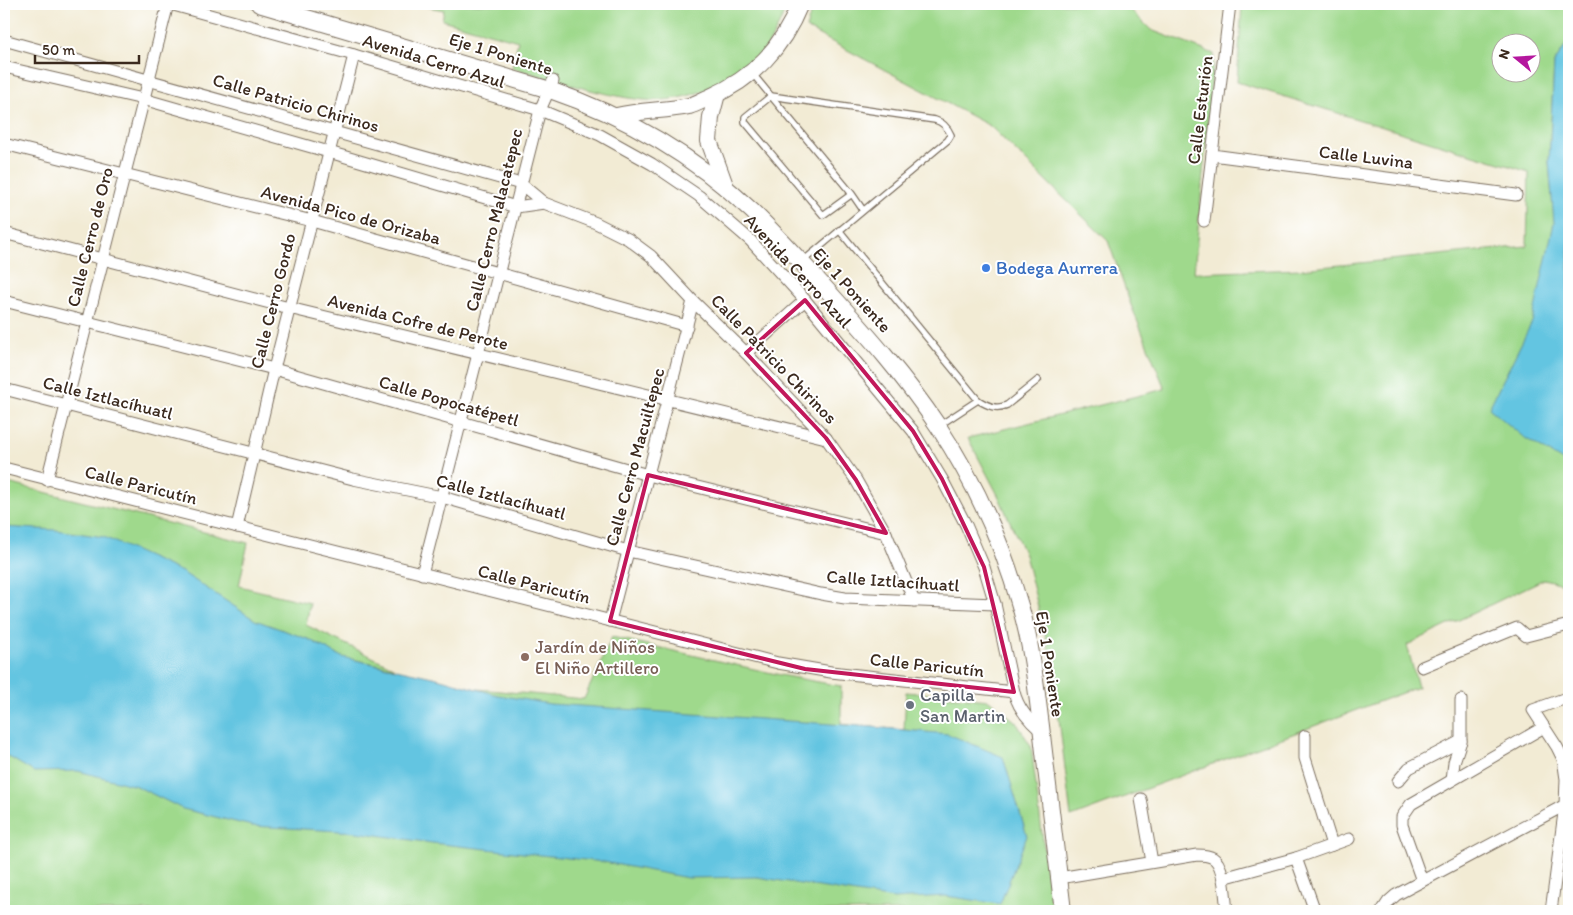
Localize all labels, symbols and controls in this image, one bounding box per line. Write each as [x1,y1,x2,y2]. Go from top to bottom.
street label: Eje 1 Poniente [447,28,555,80]
street label: Avenida Cerro Azul [360,29,508,93]
scale bar [35,32,139,64]
north arrow [1490,32,1540,82]
text: 50 m [42,41,75,59]
text: N [1495,47,1514,61]
street label: Calle Esturión [1182,54,1218,166]
street label: Calle Patricio Chirinos [210,69,382,137]
street label: Calle Cerro Malacatepec [461,126,527,314]
street label: Calle Luvina [1318,140,1415,174]
street label: Calle Cerro de Oro [62,165,118,309]
street label: Avenida Pico de Orizaba [259,180,444,250]
street label: Avenida Cerro Azul [740,209,856,333]
street label: Calle Cerro Gordo [246,231,300,371]
street label: Eje 1 Poniente [808,243,896,337]
place label: Bodega Aurrera [996,257,1119,279]
marker: Bodega Aurrera [980,262,992,274]
street label: Avenida Cofre de Perote [326,289,510,355]
street label: Calle Patricio Chirinos [706,289,842,429]
street label: Calle Cerro Macuiltepec [601,365,669,549]
street label: Calle Iztlacíhuatl [41,371,175,425]
street label: Calle Popocatépetl [376,371,522,431]
street label: Calle Paricutín [83,460,199,510]
street label: Calle Iztlacíhuatl [434,469,568,525]
street label: Calle Paricutín [476,559,592,609]
street label: Calle Iztlacíhuatl [826,565,960,597]
street label: Eje 1 Poniente [1031,609,1069,719]
place label: Jardín de Niños El Niño Artillero [535,636,659,679]
street label: Calle Paricutín [869,648,985,682]
marker: Jardín de Niños El Niño Artillero [519,651,531,663]
place label: Capilla San Martin [920,684,1005,727]
marker: Capilla San Martin [904,699,916,711]

